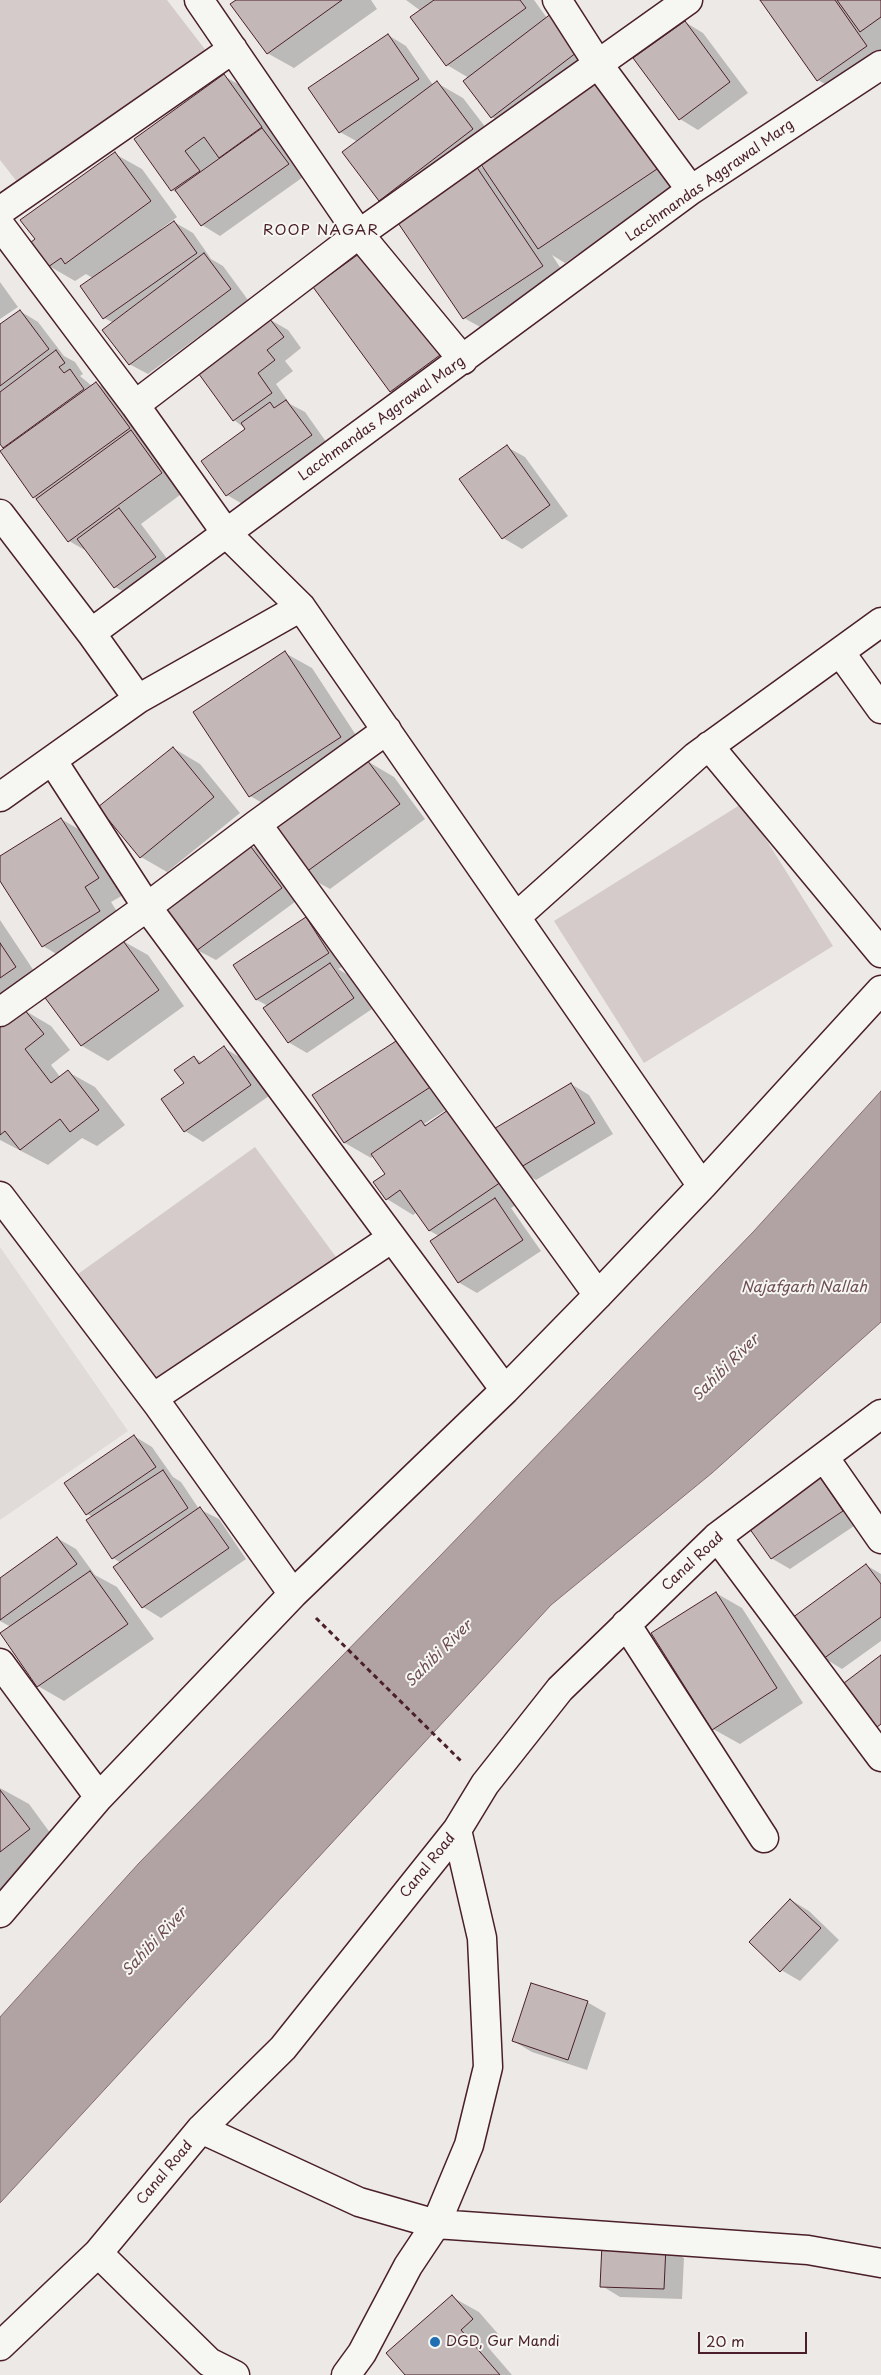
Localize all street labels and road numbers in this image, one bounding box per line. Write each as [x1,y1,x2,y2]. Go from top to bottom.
street label: Lacchmandas Aggrawal Marg [623,116,797,246]
street label: Lacchmandas Aggrawal Marg [296,353,468,485]
street label: Canal Road [659,1529,727,1595]
street label: Canal Road [397,1830,459,1902]
street label: Canal Road [133,2138,197,2208]

